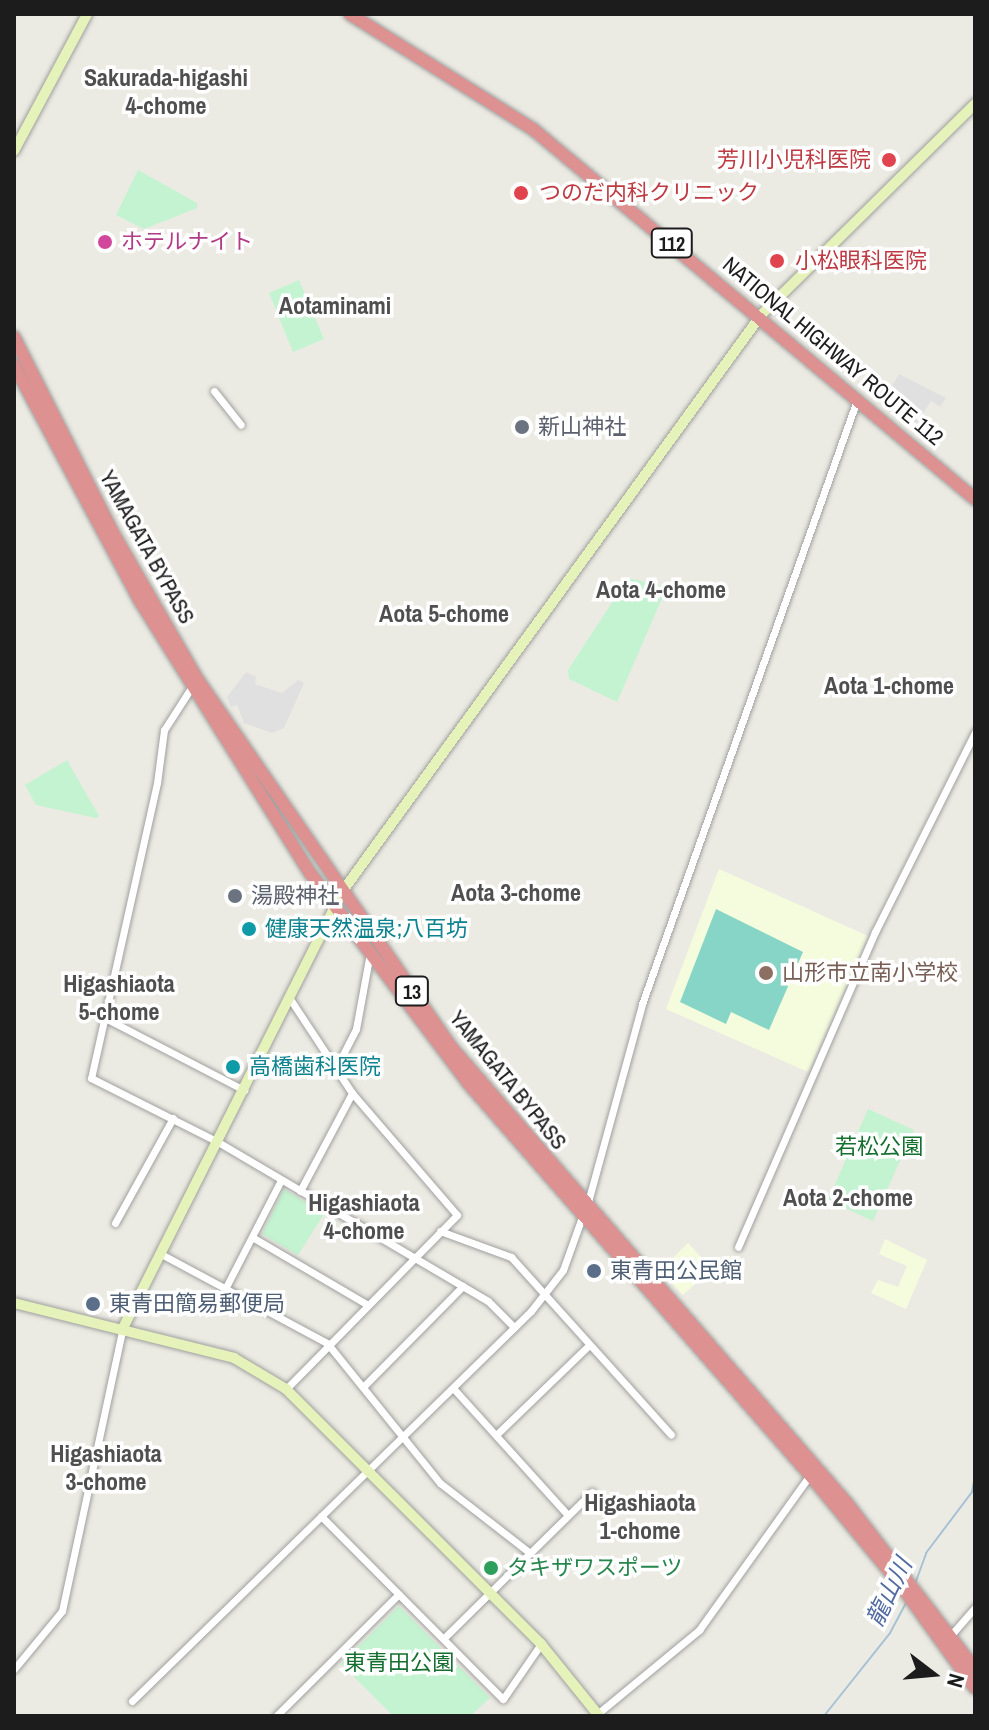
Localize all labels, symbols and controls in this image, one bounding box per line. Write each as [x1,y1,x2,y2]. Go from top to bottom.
district label: Sakurada-higashi 4-chome [84,64,248,120]
place label: 芳川小児科医院 [717,147,871,173]
marker: 芳川小児科医院 [878,149,900,171]
place label: つのだ内科クリニック [539,180,759,206]
marker: つのだ内科クリニック [510,182,532,204]
road number: 112 [650,227,694,259]
place label: ホテルナイト [121,229,253,255]
marker: ホテルナイト [96,233,114,251]
place label: 小松眼科医院 [795,248,927,274]
marker: 小松眼科医院 [766,250,788,272]
street label: NATIONAL HIGHWAY ROUTE 112 [717,251,949,451]
district label: Aotaminami [279,292,391,320]
place label: 新山神社 [538,414,626,440]
marker: 新山神社 [513,418,531,436]
street label: YAMAGATA BYPASS [94,465,200,629]
district label: Aota 4-chome [596,576,726,604]
district label: Aota 5-chome [379,600,509,628]
district label: Aota 1-chome [824,672,954,700]
district label: Aota 3-chome [451,879,581,907]
place label: 湯殿神社 [251,883,339,909]
marker: 湯殿神社 [226,887,244,905]
place label: 健康天然温泉;八百坊 [265,916,468,942]
marker: 健康天然温泉;八百坊 [240,920,258,938]
place label: 山形市立南小学校 [782,960,958,986]
marker: 山形市立南小学校 [757,964,775,982]
district label: Higashiaota 5-chome [63,970,175,1026]
road number: 13 [394,975,430,1007]
street label: YAMAGATA BYPASS [444,1005,572,1155]
place label: 高橋歯科医院 [249,1054,381,1080]
marker: 高橋歯科医院 [224,1058,242,1076]
park label: 若松公園 [835,1134,923,1160]
district label: Aota 2-chome [783,1184,913,1212]
district label: Higashiaota 4-chome [308,1189,420,1245]
place label: 東青田公民館 [610,1258,742,1284]
marker: 東青田公民館 [585,1262,603,1280]
place label: 東青田簡易郵便局 [109,1291,285,1317]
marker: 東青田簡易郵便局 [84,1295,102,1313]
district label: Higashiaota 3-chome [50,1440,162,1496]
district label: Higashiaota 1-chome [584,1489,696,1545]
water label: 龍山川 [860,1553,918,1631]
place label: タキザワスポーツ [507,1555,683,1581]
marker: タキザワスポーツ [482,1559,500,1577]
north arrow [893,1634,973,1714]
park label: 東青田公園 [344,1650,454,1676]
text: N [940,1670,972,1691]

